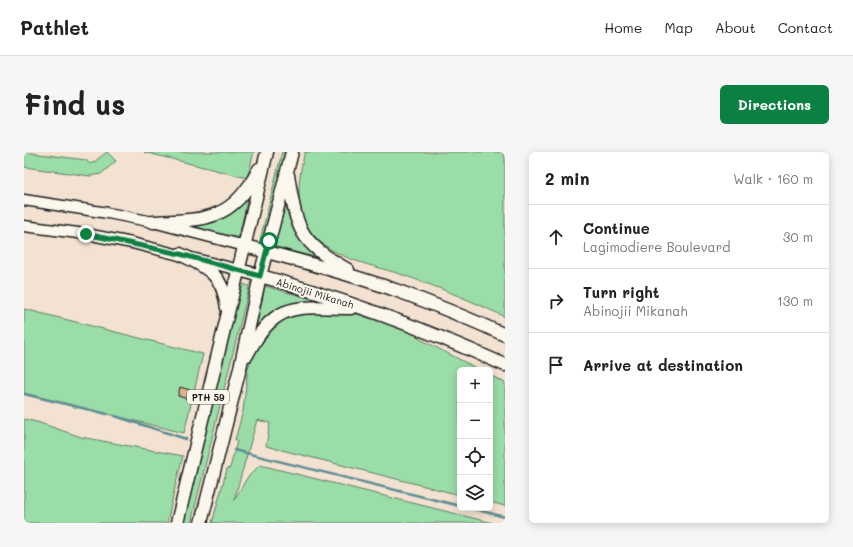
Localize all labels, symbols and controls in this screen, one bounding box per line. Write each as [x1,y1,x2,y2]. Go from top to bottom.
text: Pathlet [20,15,89,40]
text: Home [604,18,642,37]
text: Map [664,18,693,37]
text: About [715,18,756,37]
text: Contact [778,18,833,37]
button: Directions [720,85,829,124]
text: Find us [24,86,125,122]
text: 2 min [545,167,590,189]
text: Walk · 160 m [733,170,813,187]
text: Continue [583,218,650,238]
route end [77,225,95,243]
icon: ahead [545,226,567,248]
text: 30 m [783,228,813,245]
route start [260,232,278,250]
text: Lagimodiere Boulevard [583,238,730,255]
street label: Abinojii Mikanah [274,275,356,312]
text: Turn right [583,282,660,302]
icon: right [545,290,567,312]
text: 130 m [777,292,813,309]
text: Abinojii Mikanah [583,302,688,319]
icon: arrive [545,354,567,376]
text: Arrive at destination [583,355,743,375]
map controls [457,367,493,511]
button: + [457,367,493,403]
road number: PTH 59 [187,390,229,404]
button: − [457,403,493,439]
button: locate [457,439,493,475]
button: layers [457,475,493,511]

